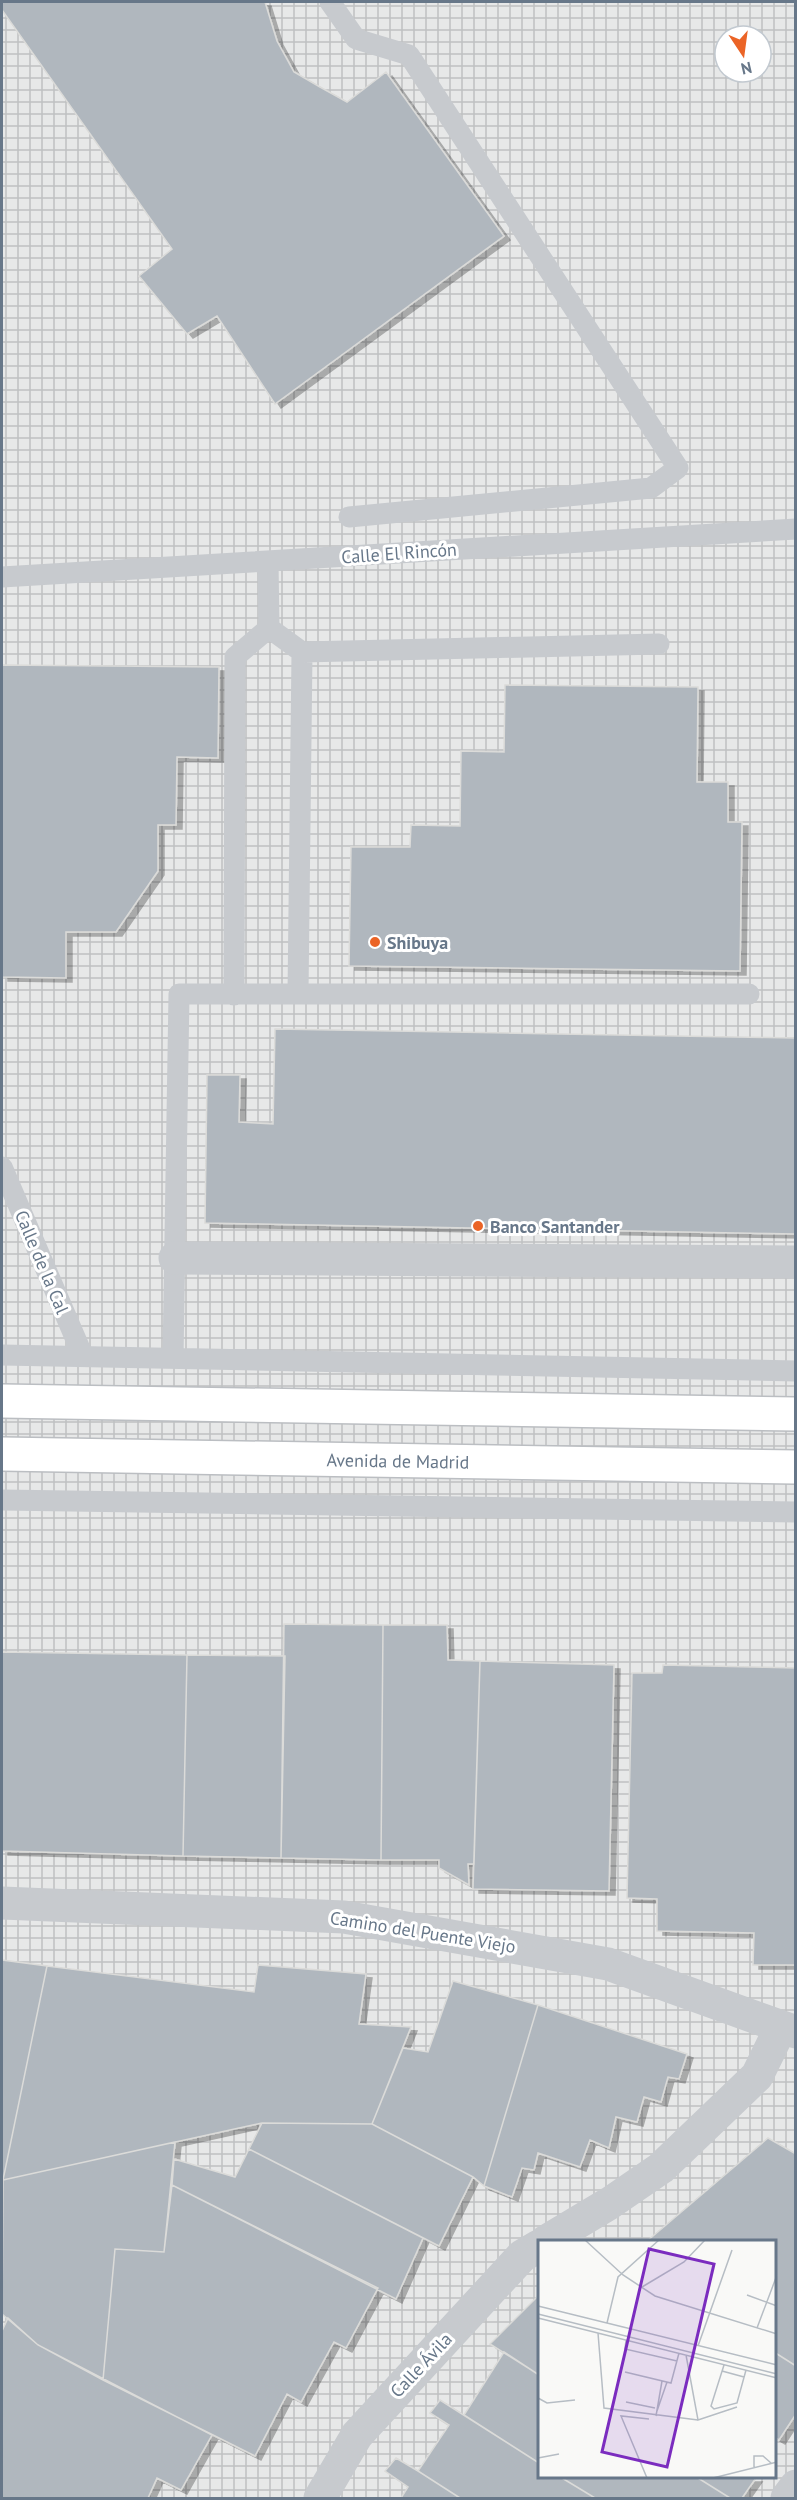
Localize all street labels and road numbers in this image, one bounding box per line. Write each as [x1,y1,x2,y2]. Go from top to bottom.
street label: Calle El Rincón [341,537,457,569]
street label: Calle de la Cal [10,1207,74,1318]
street label: Avenida de Madrid [326,1448,470,1473]
street label: Camino del Puente Viejo [329,1906,517,1958]
street label: Calle Ávila [385,2328,457,2402]

